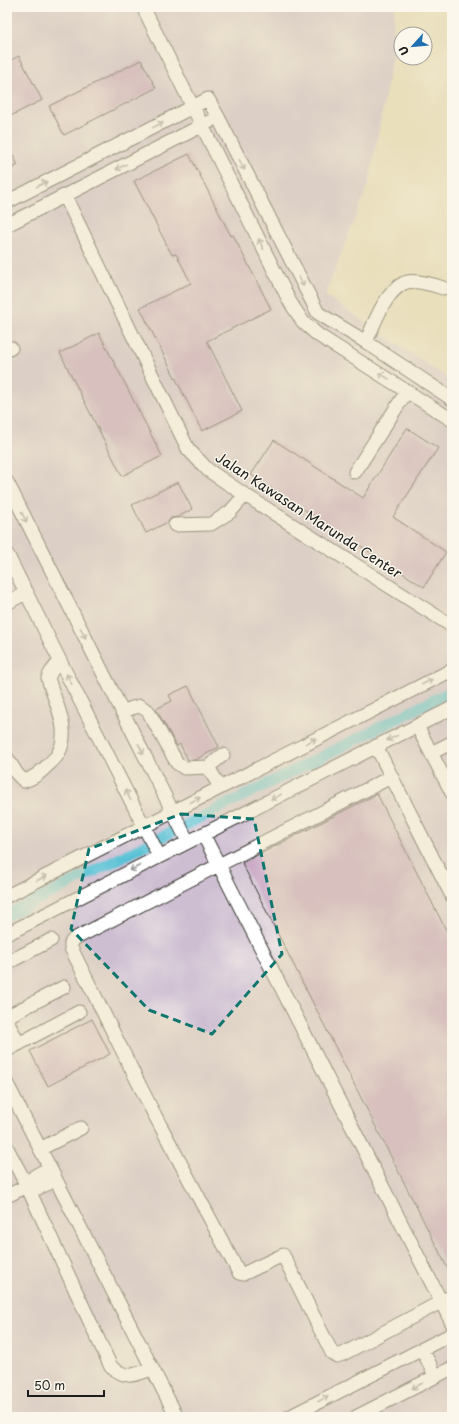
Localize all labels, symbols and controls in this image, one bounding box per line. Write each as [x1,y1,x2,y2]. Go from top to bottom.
north arrow [393,26,433,66]
text: U [394,43,413,58]
one-way arrow [151,121,163,128]
one-way arrow [239,158,246,170]
one-way arrow [115,164,127,171]
one-way arrow [36,180,48,187]
one-way arrow [257,238,264,250]
one-way arrow [298,274,305,286]
one-way arrow [378,372,390,380]
street label: Jalan Kawasan Marunda Center [212,447,407,584]
one-way arrow [21,511,29,523]
one-way arrow [80,627,87,639]
one-way arrow [65,673,72,685]
one-way arrow [421,678,433,685]
one-way arrow [386,735,398,742]
one-way arrow [305,737,317,744]
one-way arrow [138,743,146,755]
one-way arrow [123,789,131,801]
one-way arrow [270,794,282,801]
one-way arrow [189,796,201,803]
one-way arrow [130,865,142,873]
one-way arrow [36,874,48,881]
scale bar [28,1372,104,1398]
text: 50 m [34,1376,65,1394]
one-way arrow [411,1383,423,1390]
one-way arrow [317,1395,329,1403]

